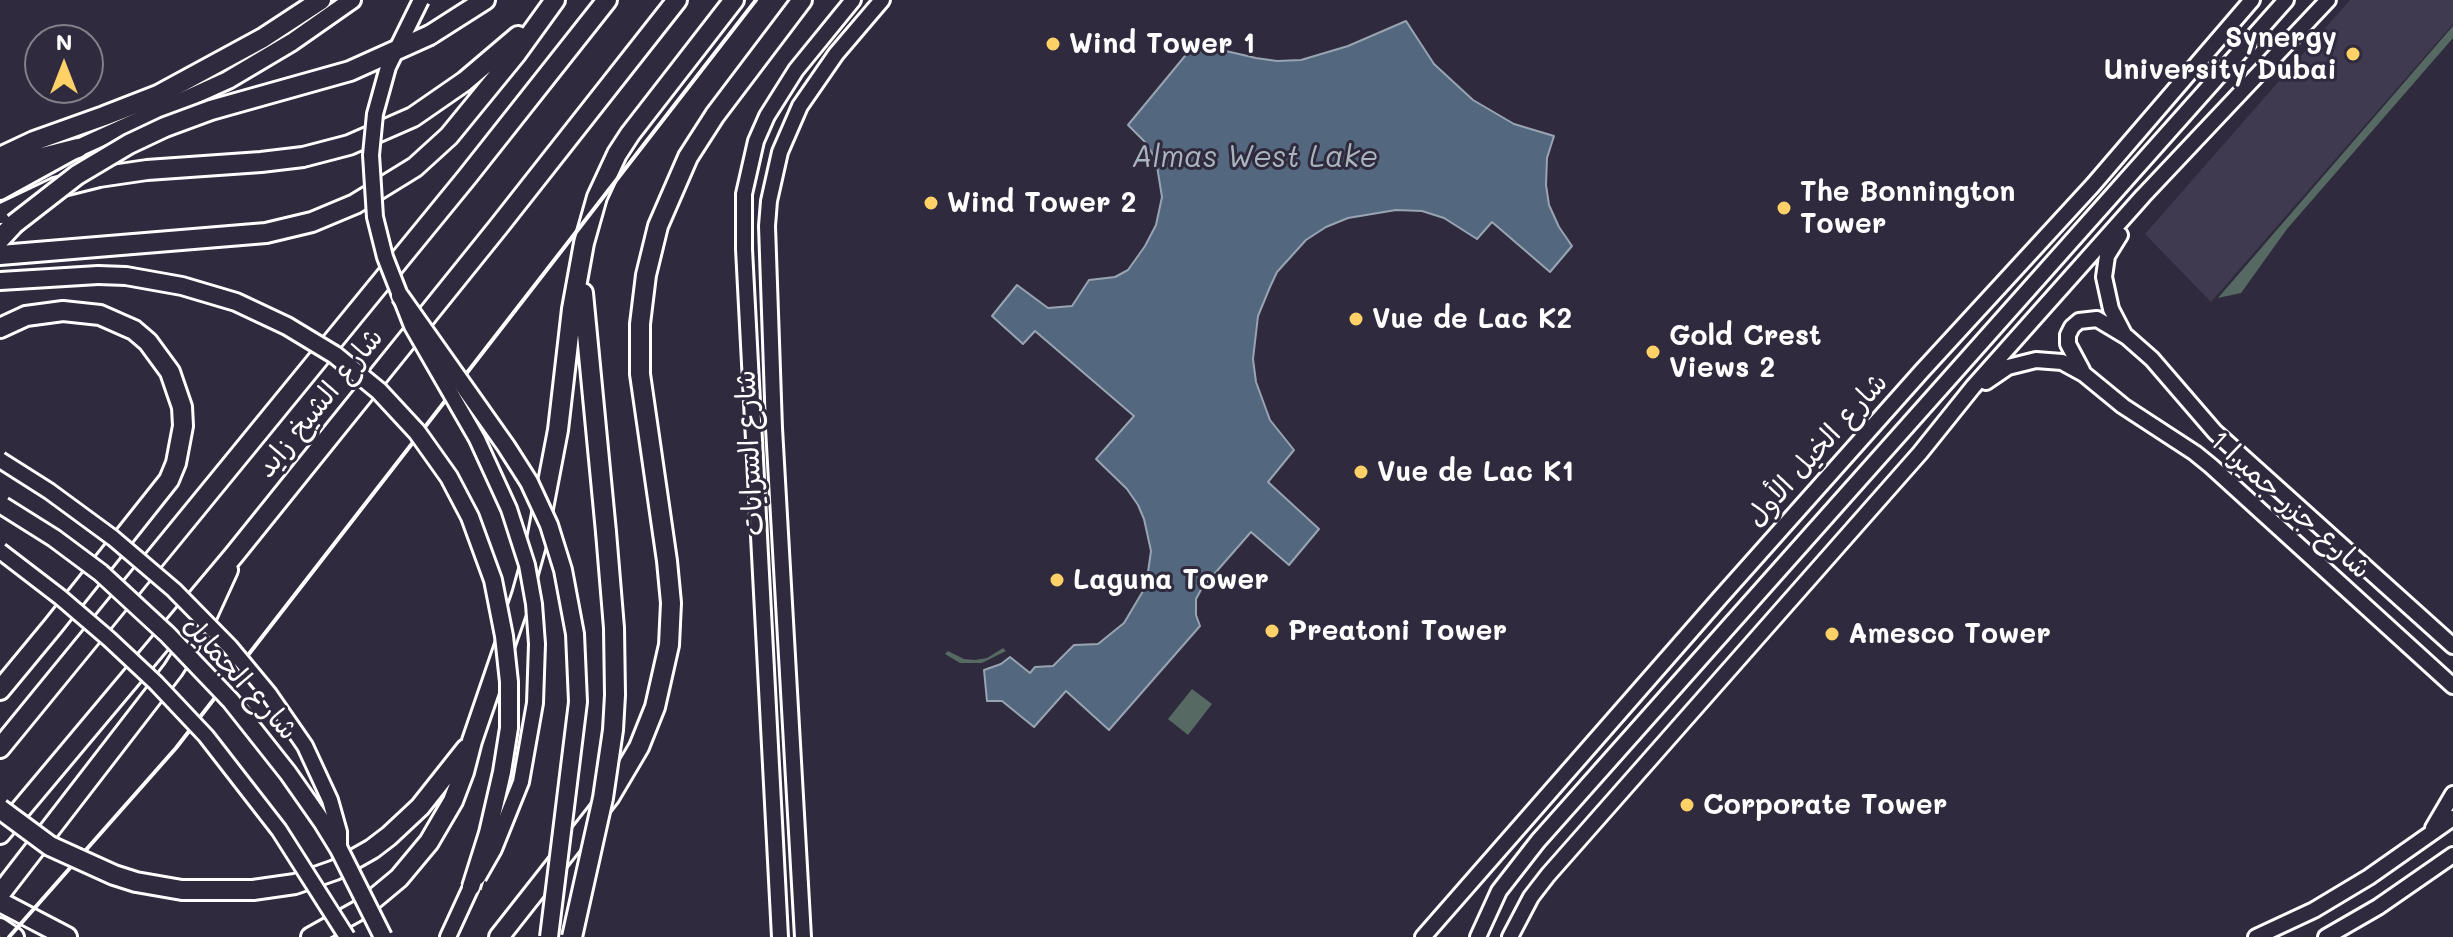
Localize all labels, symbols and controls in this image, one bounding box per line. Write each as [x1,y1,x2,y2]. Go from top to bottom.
place label: Synergy University Dubai [2103,21,2337,87]
north arrow [24,24,104,104]
text: N [56,27,72,56]
place label: Wind Tower 1 [1069,27,1255,61]
marker: Wind Tower 1 [1044,35,1062,53]
marker: Synergy University Dubai [2344,45,2362,63]
water label: Almas West Lake [1132,140,1378,176]
place label: The Bonnington Tower [1800,175,2015,241]
place label: Wind Tower 2 [947,186,1136,220]
marker: Wind Tower 2 [922,194,940,212]
marker: The Bonnington Tower [1775,199,1793,217]
place label: Vue de Lac K2 [1372,302,1572,336]
marker: Vue de Lac K2 [1347,310,1365,328]
place label: Gold Crest Views 2 [1669,319,1822,385]
street label: شارع الشيخ زايد [249,321,391,485]
marker: Gold Crest Views 2 [1644,343,1662,361]
street label: شارع الخيل الأول [1739,366,1895,534]
street label: شارع السرايات [729,369,771,537]
street label: شارع جزر جميرا 1 [2203,424,2377,586]
place label: Vue de Lac K1 [1377,455,1574,489]
marker: Vue de Lac K1 [1352,463,1370,481]
place label: Laguna Tower [1073,563,1269,597]
marker: Laguna Tower [1048,571,1066,589]
street label: شارع الجمايل [175,609,305,747]
place label: Preatoni Tower [1288,614,1507,648]
place label: Amesco Tower [1848,617,2051,651]
marker: Preatoni Tower [1263,622,1281,640]
marker: Amesco Tower [1823,625,1841,643]
place label: Corporate Tower [1703,788,1947,822]
marker: Corporate Tower [1678,796,1696,814]

